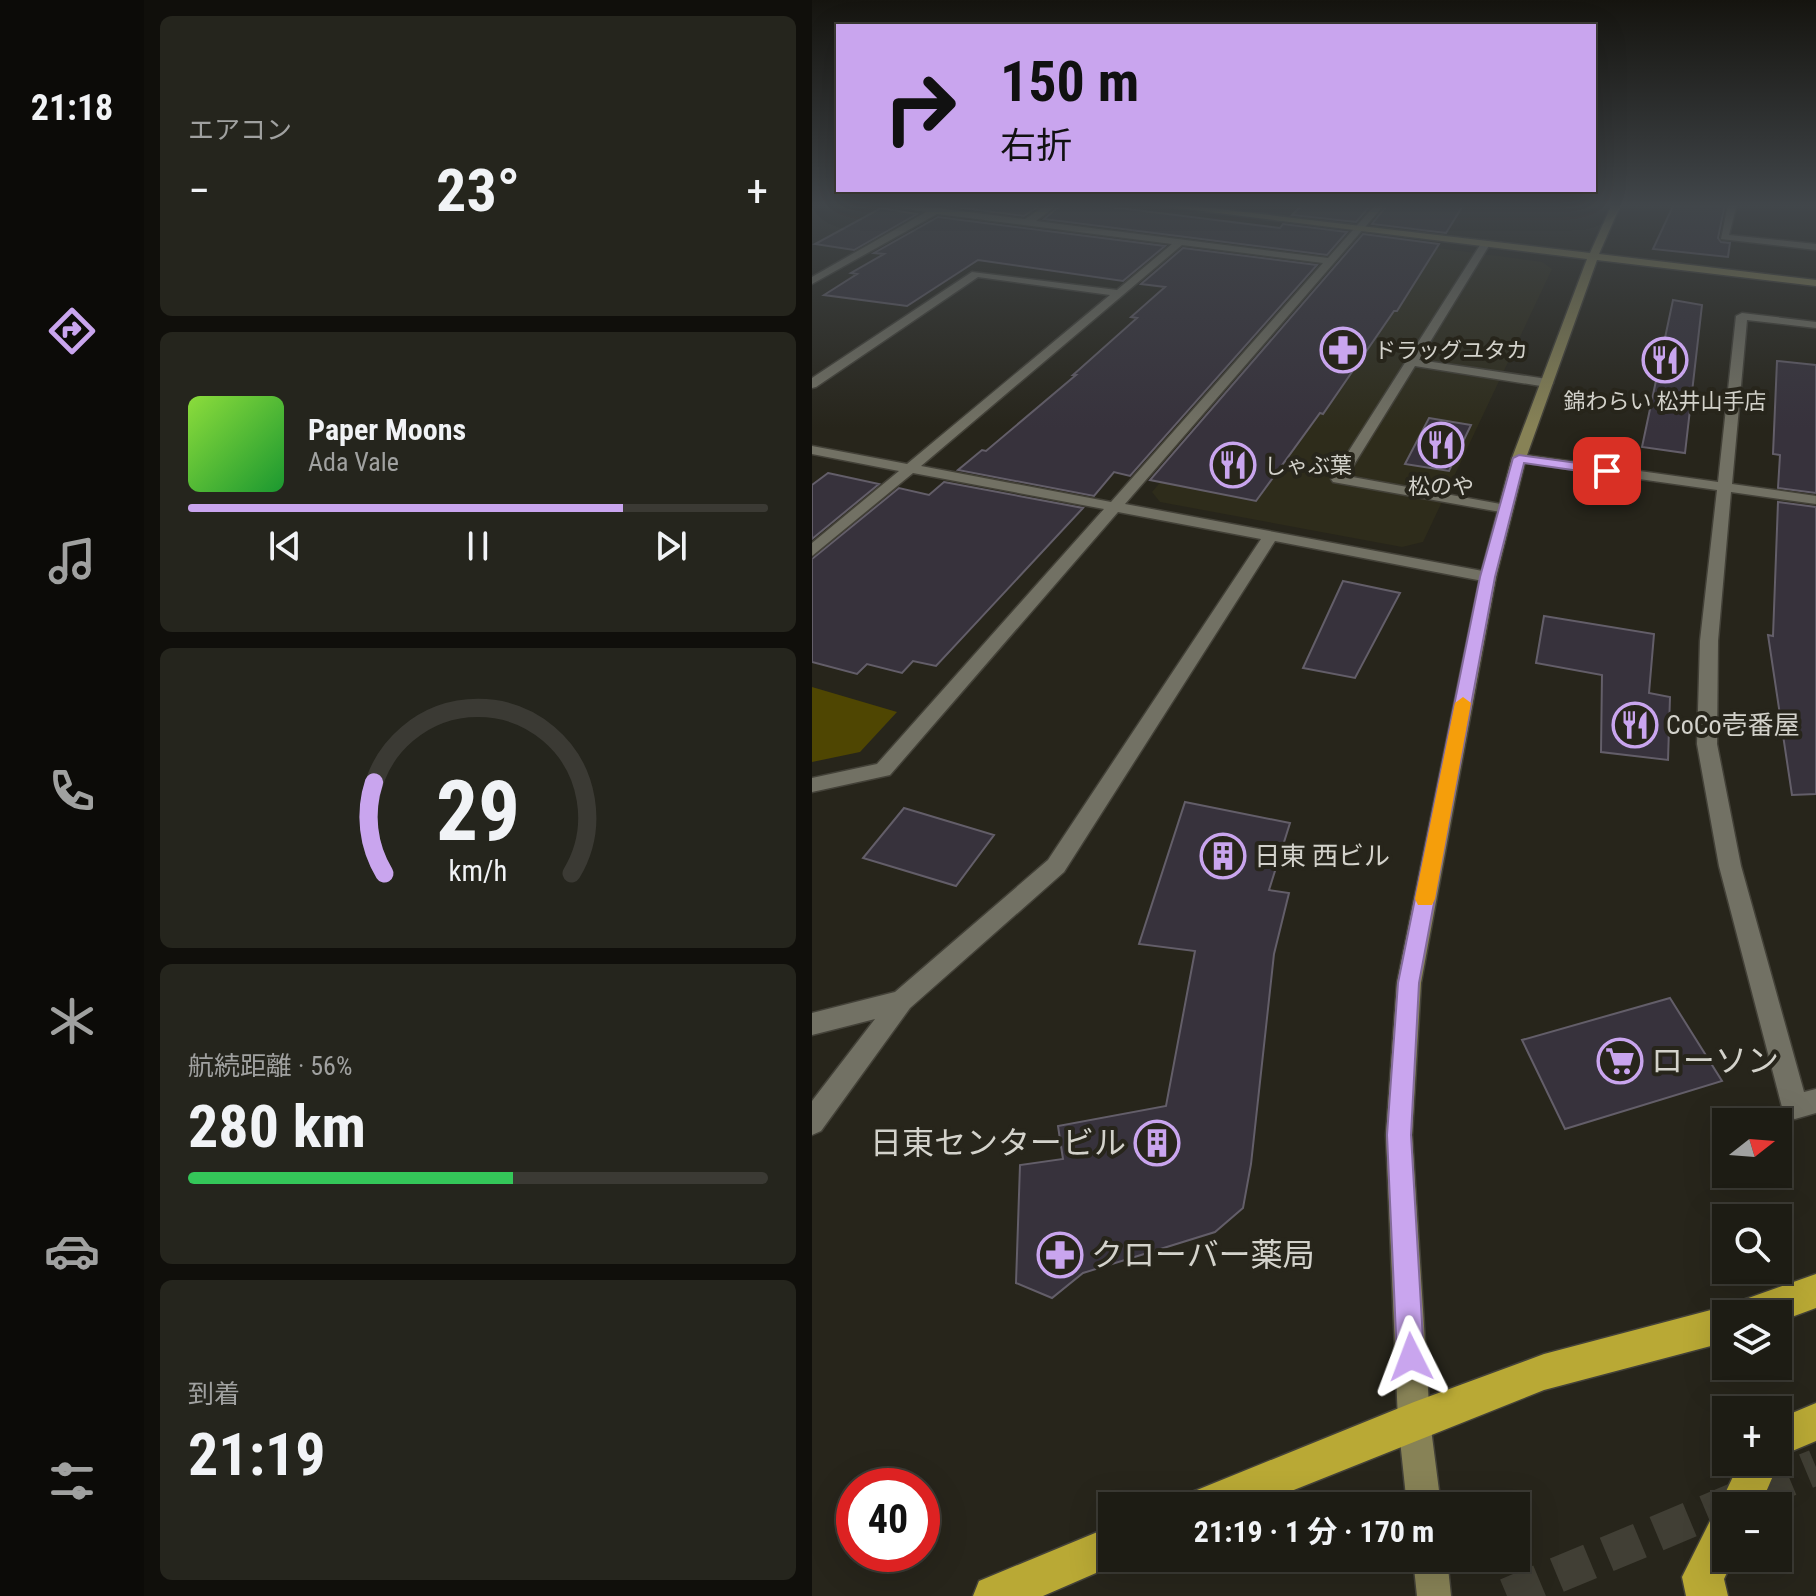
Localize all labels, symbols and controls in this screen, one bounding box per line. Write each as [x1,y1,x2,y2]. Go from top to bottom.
text: 150 m [1000,49,1139,115]
icon: right [868,56,972,160]
text: 21:18 [31,87,113,129]
text: エアコン [188,115,292,145]
text: 右折 [1000,125,1072,167]
text: 23° [436,155,520,226]
text: − [188,165,210,217]
text: + [746,165,768,217]
icon: directions [44,303,100,359]
pharmacy icon: ドラッグユタカ [1319,326,1367,374]
restaurant icon: 錦わらい 松井山手店 [1641,336,1689,384]
place label: ドラッグユタカ [1374,338,1528,363]
place label: 錦わらい 松井山手店 [1563,389,1767,414]
text: Paper Moons [308,412,466,447]
restaurant icon: 松のや [1417,421,1465,469]
pin [1573,437,1641,505]
restaurant icon: しゃぶ葉 [1209,441,1257,489]
text: Ada Vale [308,447,399,477]
icon: arrive [1585,449,1629,493]
place label: しゃぶ葉 [1264,453,1352,478]
place label: 松のや [1408,474,1474,499]
icon: previous [263,524,307,568]
icon: pause [456,524,500,568]
icon: next [649,524,693,568]
icon: music [44,533,100,589]
restaurant icon: CoCo壱番屋 [1611,701,1659,749]
place label: CoCo壱番屋 [1666,710,1800,740]
icon: phone [44,763,100,819]
text: 29 [436,763,520,860]
building icon: 日東 西ビル [1199,832,1247,880]
place label: 日東 西ビル [1254,841,1390,871]
text: km/h [449,854,507,888]
icon: climate [44,993,100,1049]
supermarket icon: ローソン [1596,1037,1644,1085]
place label: ローソン [1651,1042,1779,1080]
text: 航続距離 · 56% [188,1051,352,1081]
text: 280 km [188,1091,366,1162]
north arrow [1712,1108,1792,1188]
map controls [1712,1108,1792,1572]
building icon: 日東センタービル [1133,1119,1181,1167]
place label: 日東センタービル [870,1124,1126,1162]
button: search [1712,1204,1792,1284]
icon: car [44,1223,100,1279]
pharmacy icon: クローバー薬局 [1036,1231,1084,1279]
place label: クローバー薬局 [1091,1236,1315,1274]
button: layers [1712,1300,1792,1380]
position arrow [1369,1315,1453,1399]
text: 到着 [188,1379,240,1409]
button: + [1712,1396,1792,1476]
text: 21:19 [188,1419,326,1490]
icon: filters [44,1453,100,1509]
speed limit sign: 40 [836,1468,940,1572]
button: − [1712,1492,1792,1572]
text: 21:19 · 1 分 · 170 m [1194,1514,1434,1549]

